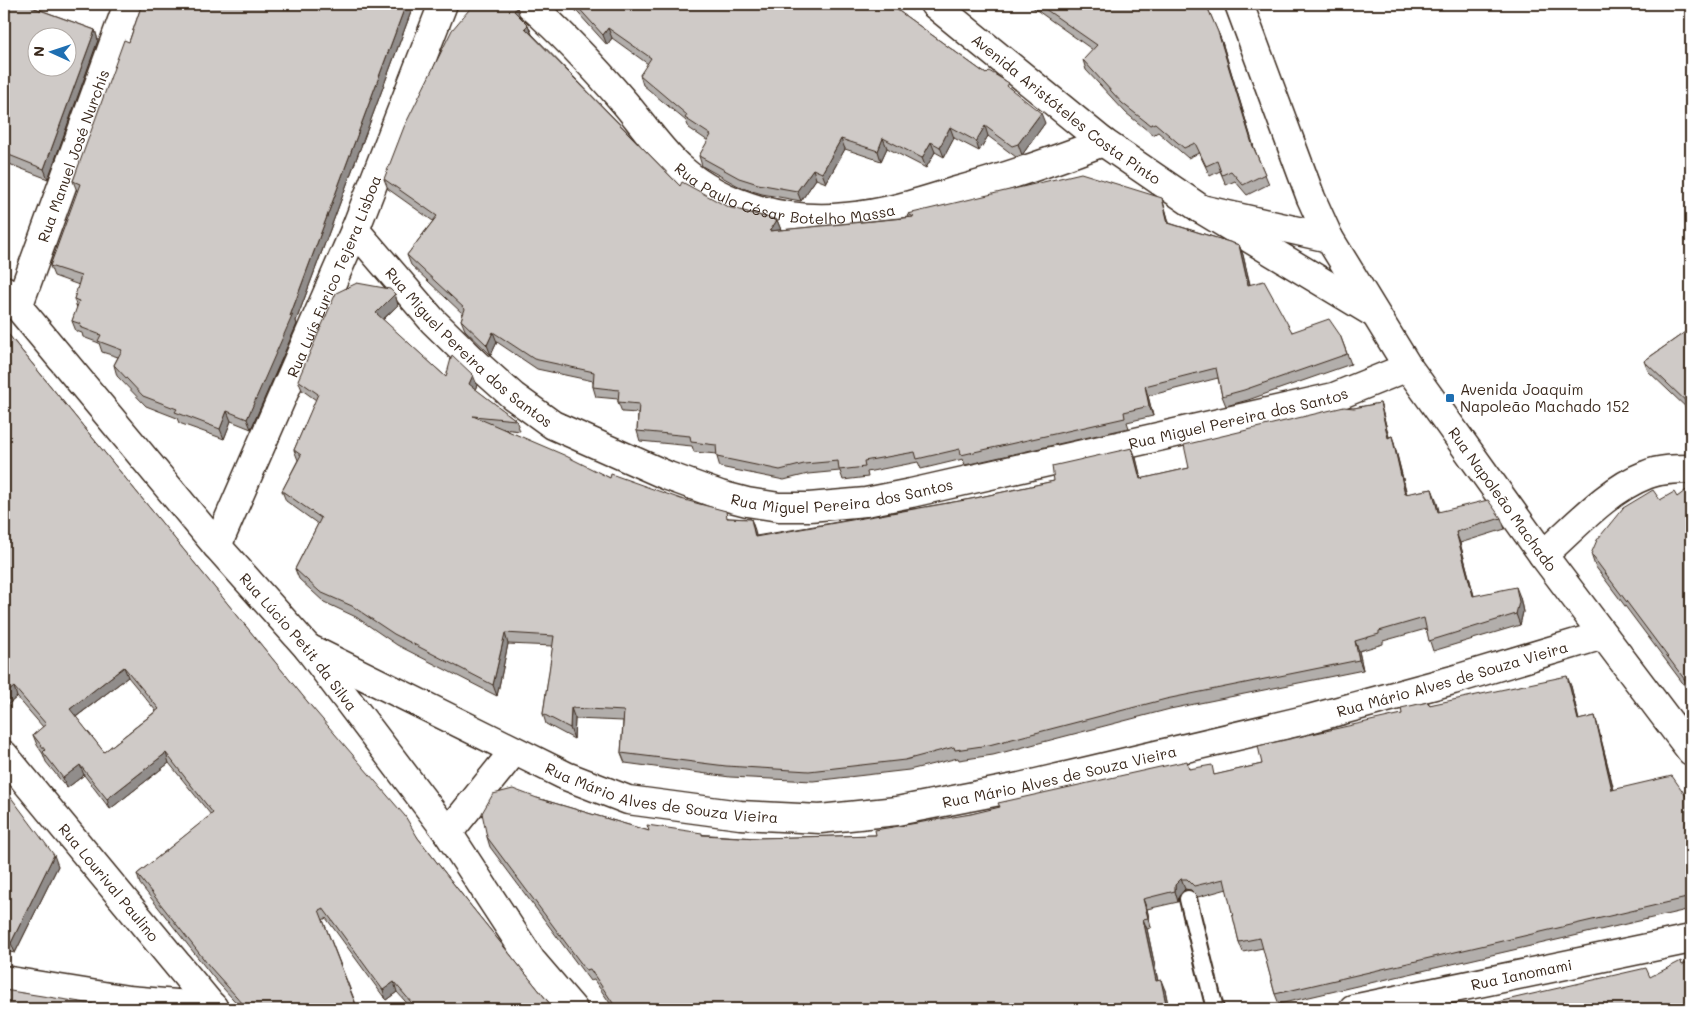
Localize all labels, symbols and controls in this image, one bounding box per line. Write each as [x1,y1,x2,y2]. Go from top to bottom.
north arrow [28,28,78,78]
street label: Avenida Aristóteles Costa Pinto [968,29,1165,189]
text: N [29,45,48,57]
street label: Rua Manuel José Nurchis [32,67,113,245]
street label: Rua Paulo César Botelho Massa [671,158,897,228]
street label: Rua Luís Eurico Tejera Lisboa [282,172,385,380]
street label: Rua Miguel Pereira dos Santos [381,263,557,431]
place label: Avenida Joaquim Napoleão Machado 152 [1460,379,1630,416]
street label: Rua Miguel Pereira dos Santos [1127,382,1351,453]
marker: Avenida Joaquim Napoleão Machado 152 [1444,392,1456,404]
street label: Rua Napoleão Machado [1444,423,1562,575]
street label: Rua Miguel Pereira dos Santos [729,474,955,517]
street label: Rua Lúcio Petit da Silva [235,568,362,715]
street label: Rua Mário Alves de Souza Vieira [1334,636,1570,721]
street label: Rua Mário Alves de Souza Vieira [941,741,1178,812]
street label: Rua Mário Alves de Souza Vieira [542,757,779,827]
street label: Rua Lourival Paulino [54,819,164,945]
street label: Rua Ianomami [1469,954,1574,994]

